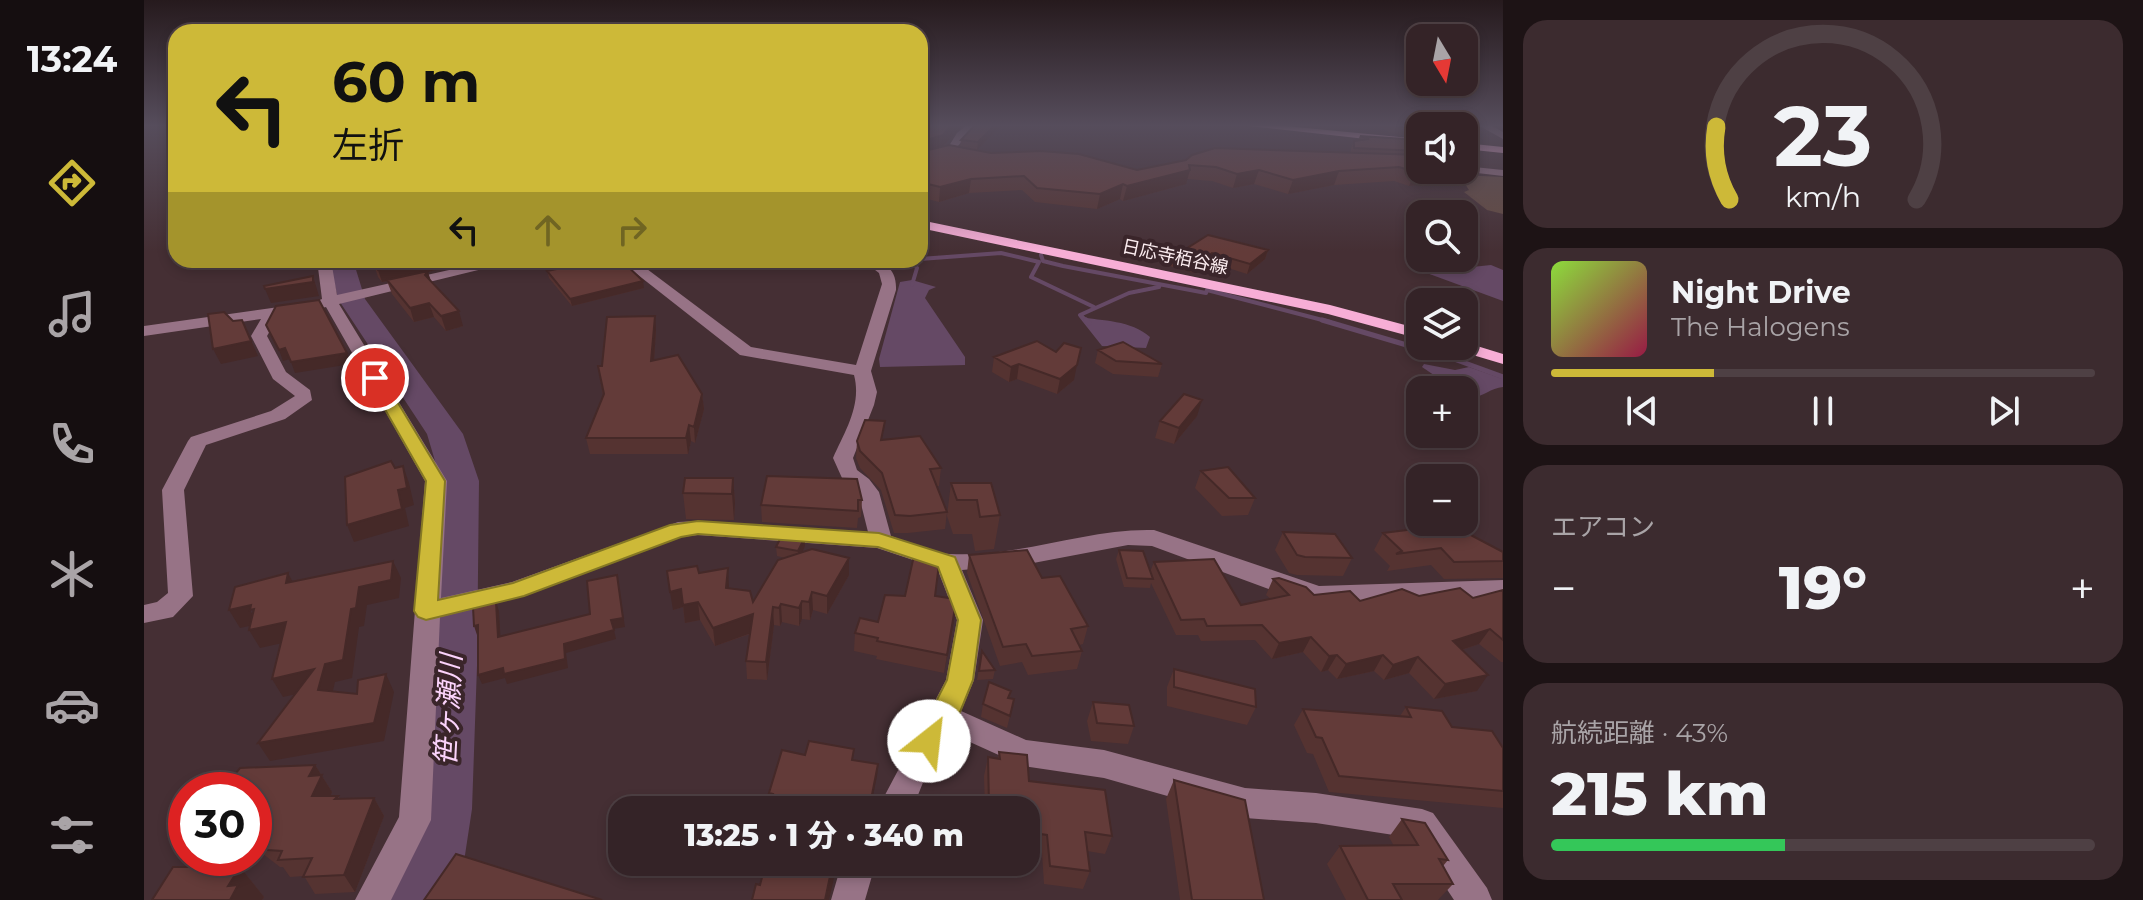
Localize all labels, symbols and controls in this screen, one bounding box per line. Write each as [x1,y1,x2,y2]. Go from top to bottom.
north arrow [1406,24,1478,96]
map controls [1406,24,1478,536]
text: 13:24 [27,37,117,81]
text: 60 m [332,48,480,116]
icon: left [200,56,304,160]
text: 23 [1774,85,1872,187]
button: sound [1406,112,1478,184]
text: 左折 [332,123,404,167]
icon: directions [44,155,100,211]
text: km/h [1785,179,1861,214]
button: search [1406,200,1478,272]
icon: left [442,208,486,252]
icon: ahead [526,208,570,252]
icon: right [610,208,654,252]
street label: 日応寺栢谷線 [1120,235,1230,279]
text: Night Drive [1671,274,1851,311]
icon: music [44,286,100,342]
button: layers [1406,288,1478,360]
text: The Halogens [1671,311,1850,343]
pin [341,344,409,412]
icon: arrive [353,356,397,400]
button: + [1406,376,1478,448]
icon: previous [1620,389,1664,433]
icon: pause [1801,389,1845,433]
icon: next [1982,389,2026,433]
icon: phone [44,416,100,472]
button: − [1406,464,1478,536]
text: エアコン [1551,511,1655,543]
icon: climate [44,546,100,602]
text: 19° [1779,551,1867,624]
text: − [1551,561,1576,615]
text: + [2070,561,2095,615]
water label: 笹ヶ瀬川 [428,650,468,767]
icon: car [44,677,100,733]
position arrow [887,699,971,783]
text: 航続距離 · 43% [1551,717,1728,749]
text: 215 km [1551,757,1768,830]
speed limit sign: 30 [168,772,272,876]
icon: filters [44,807,100,863]
text: 13:25 · 1 分 · 340 m [684,817,964,854]

